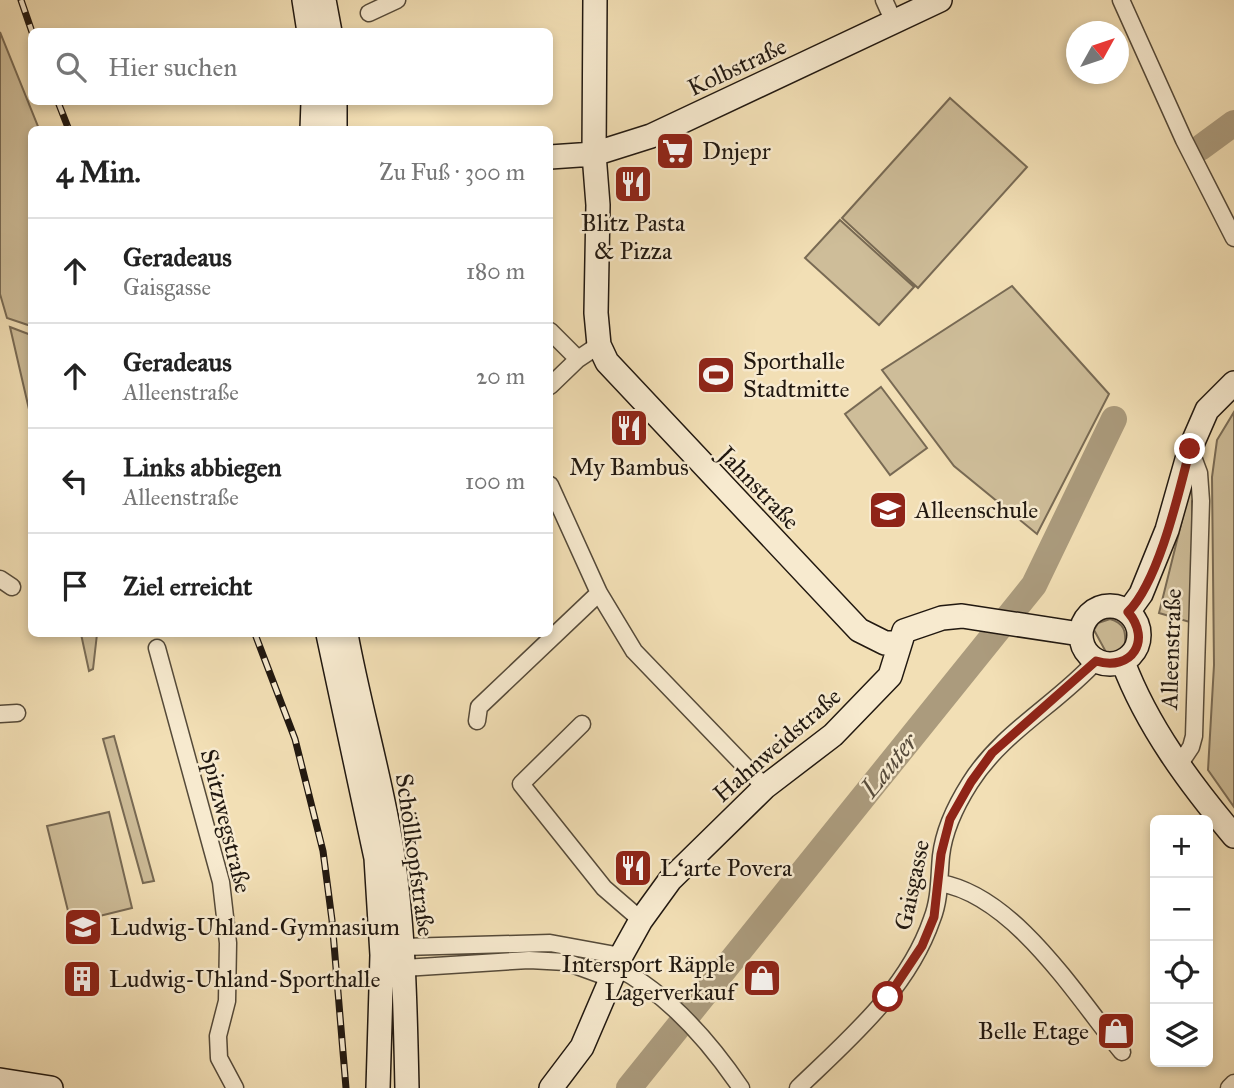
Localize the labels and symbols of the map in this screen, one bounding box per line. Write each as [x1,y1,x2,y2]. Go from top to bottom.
north arrow [1066,21,1129,84]
street label: Kolbstraße [683,31,791,103]
supermarket icon: Dnjepr [654,130,696,172]
place label: Dnjepr [702,136,771,166]
restaurant icon: Blitz Pasta & Pizza [612,163,654,205]
place label: Blitz Pasta & Pizza [581,208,686,266]
place label: Sporthalle Stadtmitte [743,346,850,404]
sports icon: Sporthalle Stadtmitte [695,354,737,396]
restaurant icon: My Bambus [608,407,650,449]
route end [1174,433,1205,464]
street label: Jahnstraße [710,438,806,536]
place label: My Bambus [569,452,689,482]
school or university icon: Alleenschule [867,489,909,531]
place label: Alleenschule [914,495,1038,525]
street label: Alleenstraße [1154,588,1188,711]
street label: Hahnweidstraße [707,681,847,809]
water label: Lauter [853,725,925,804]
street label: Spitzwegstraße [194,746,258,896]
street label: Schöllkopfstraße [389,772,441,938]
street label: Gaisgasse [888,837,936,933]
restaurant icon: L‘arte Povera [612,847,654,889]
place label: L‘arte Povera [660,853,793,883]
school or university icon: Ludwig-Uhland-Gymnasium [62,906,104,948]
place label: Ludwig-Uhland-Gymnasium [110,912,400,942]
place label: Intersport Räpple Lagerverkauf [561,949,739,1007]
shop icon: Intersport Räpple Lagerverkauf [741,957,783,999]
building icon: Ludwig-Uhland-Sporthalle [61,958,103,1000]
place label: Ludwig-Uhland-Sporthalle [109,964,381,994]
route start [872,981,903,1012]
shop icon: Belle Etage [1095,1010,1137,1052]
place label: Belle Etage [978,1016,1089,1046]

